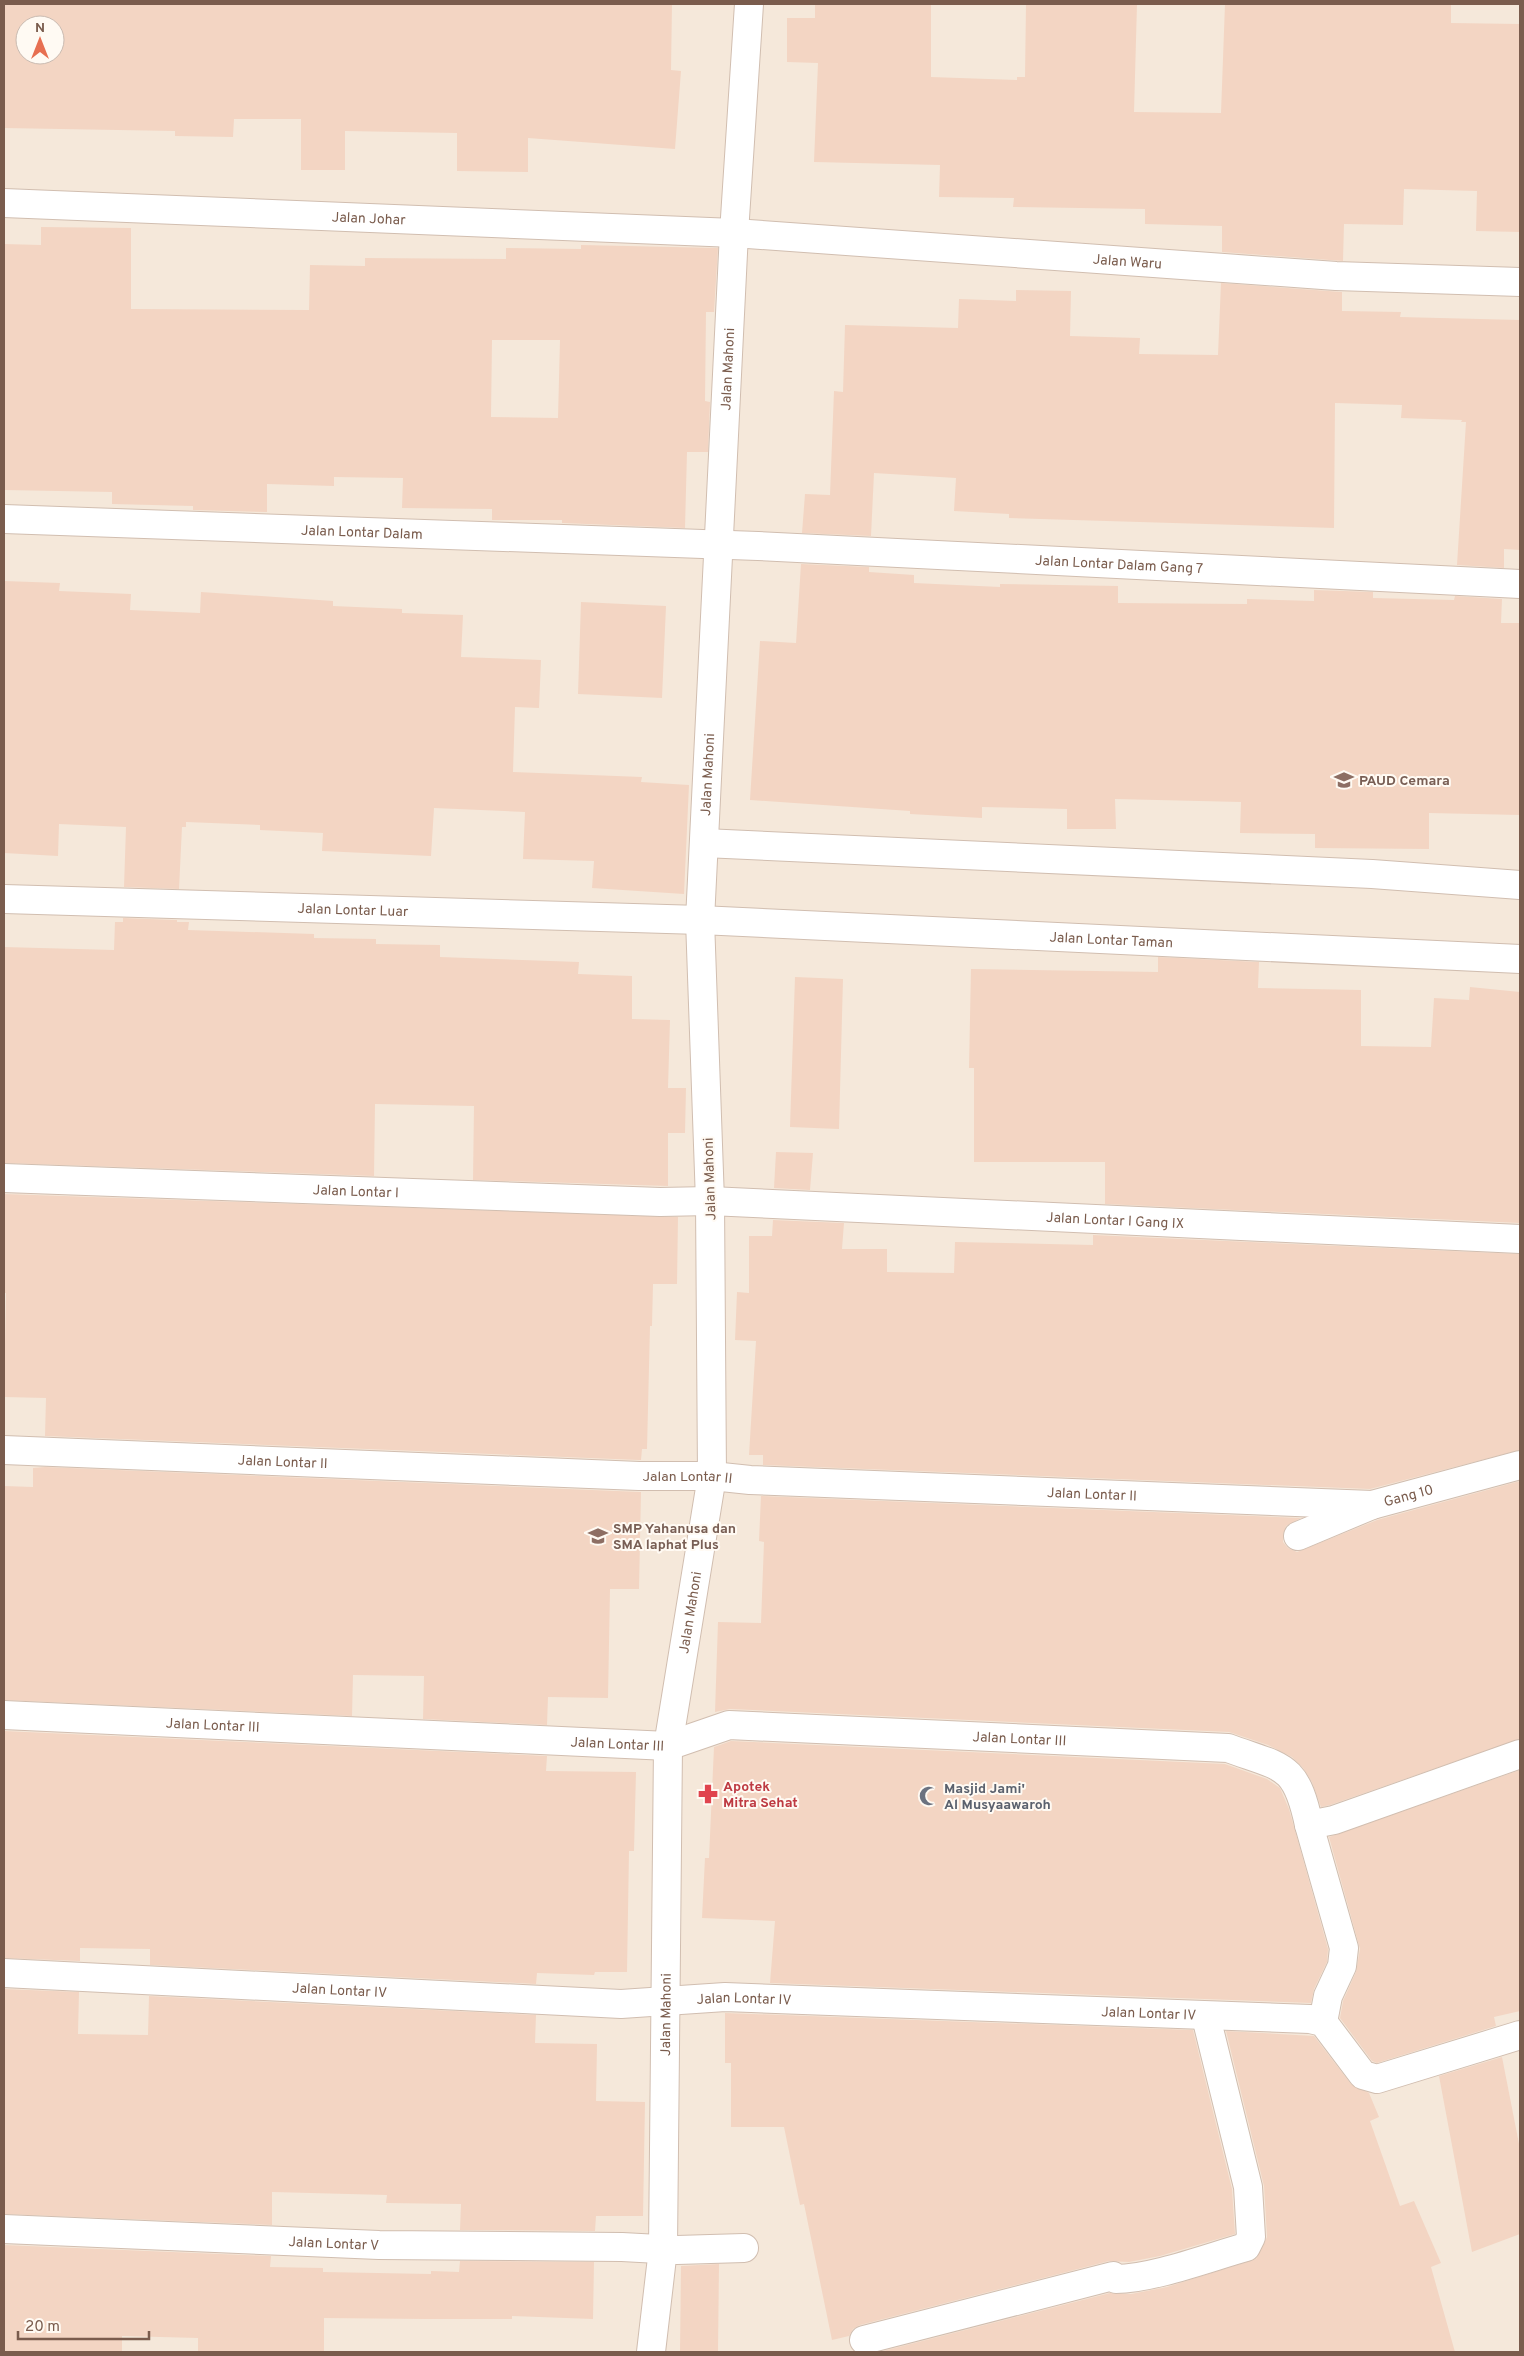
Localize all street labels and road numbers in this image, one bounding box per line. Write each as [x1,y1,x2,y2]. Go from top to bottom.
street label: Jalan Johar [331,209,406,230]
street label: Jalan Waru [1092,252,1162,274]
street label: Jalan Mahoni [718,327,739,411]
street label: Jalan Lontar Dalam [300,523,423,544]
street label: Jalan Lontar Dalam Gang 7 [1034,553,1204,578]
street label: Jalan Mahoni [698,733,719,817]
street label: Jalan Lontar Luar [297,901,409,921]
street label: Jalan Lontar Taman [1049,930,1173,952]
street label: Jalan Mahoni [701,1137,720,1221]
street label: Jalan Lontar I [312,1182,399,1202]
street label: Jalan Lontar I Gang IX [1046,1210,1184,1233]
street label: Jalan Lontar II [237,1453,328,1473]
street label: Jalan Lontar II [642,1469,733,1488]
street label: Gang 10 [1382,1482,1436,1511]
street label: Jalan Lontar II [1047,1485,1137,1506]
street label: Jalan Mahoni [676,1570,706,1655]
street label: Jalan Lontar III [165,1716,260,1737]
street label: Jalan Lontar III [972,1729,1067,1751]
street label: Jalan Lontar III [570,1734,665,1756]
street label: Jalan Mahoni [658,1973,676,2056]
street label: Jalan Lontar IV [292,1980,387,2002]
street label: Jalan Lontar IV [696,1990,792,2009]
street label: Jalan Lontar IV [1101,2004,1197,2025]
street label: Jalan Lontar V [288,2234,379,2255]

